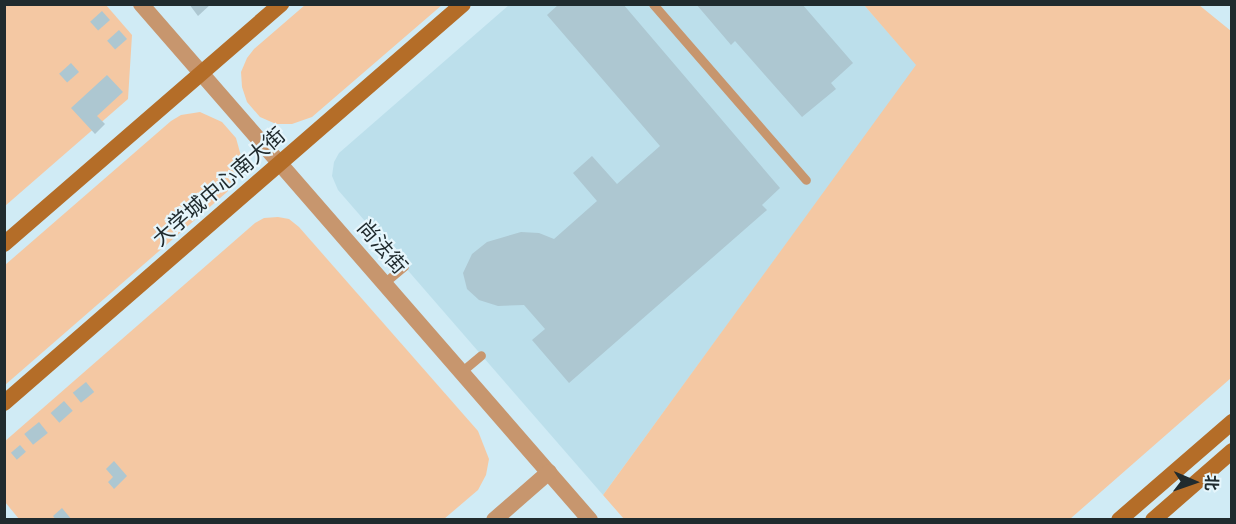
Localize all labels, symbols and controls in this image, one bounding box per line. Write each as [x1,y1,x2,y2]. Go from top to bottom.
street label: 大学城中心南大街 [147,122,291,252]
street label: 尚法街 [352,215,412,279]
north arrow [1164,452,1224,512]
text: 北 [1202,474,1222,491]

